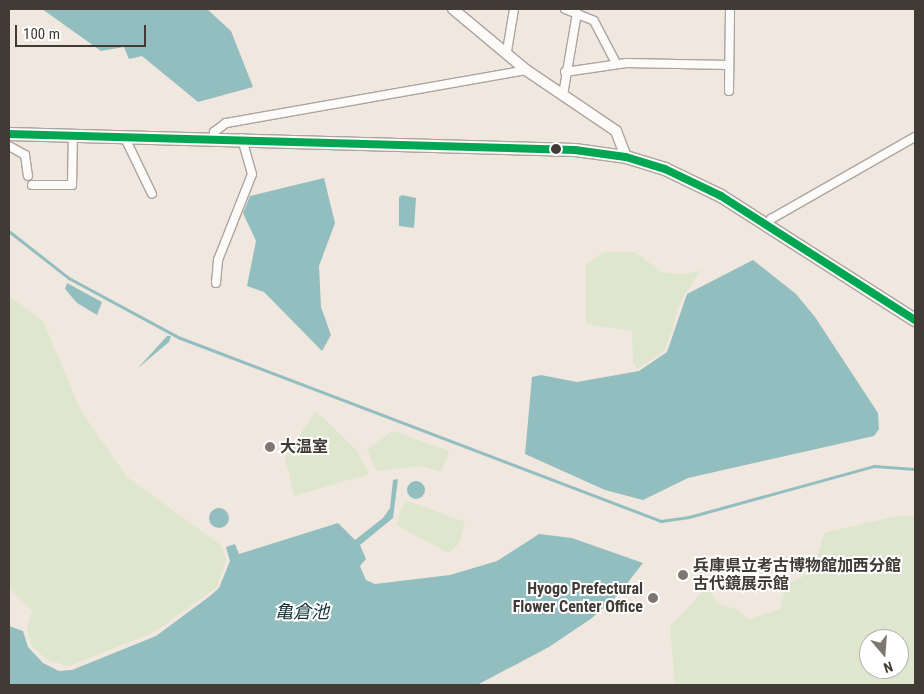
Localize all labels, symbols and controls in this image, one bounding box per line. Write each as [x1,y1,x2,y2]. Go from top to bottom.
scale bar [18,15,149,47]
text: 100 m [23,25,60,43]
unlabelled marker [551,144,561,154]
place label: 大温室 [280,437,328,457]
marker: 大温室 [264,441,276,453]
place label: 兵庫県立考古博物館加西分館 古代鏡展示館 [693,556,901,594]
marker: 兵庫県立考古博物館加西分館 古代鏡展示館 [677,569,689,581]
place label: Hyogo Prefectural Flower Center Office [513,579,643,617]
marker: Hyogo Prefectural Flower Center Office [647,592,659,604]
water label: 亀倉池 [275,601,329,623]
north arrow [859,629,909,679]
text: N [882,658,895,676]

